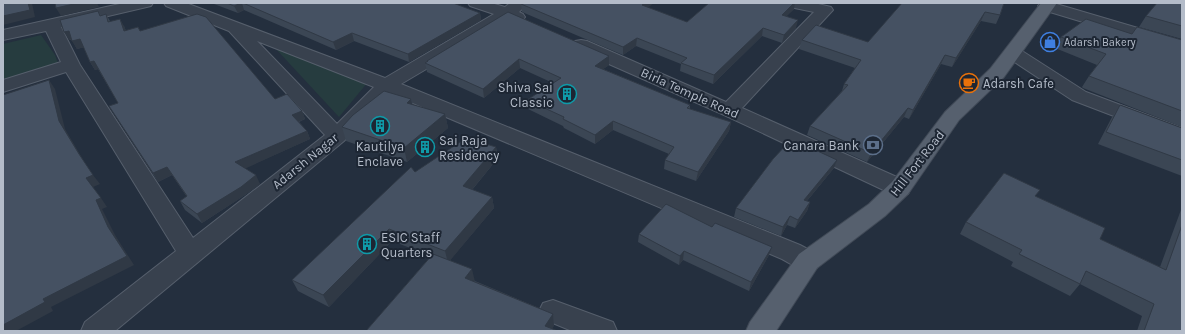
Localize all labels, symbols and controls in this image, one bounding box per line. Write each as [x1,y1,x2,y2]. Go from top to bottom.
shop icon: Adarsh Bakery [1039,31,1061,53]
place label: Adarsh Bakery [1064,36,1136,49]
street label: Birla Temple Road [639,65,741,121]
cafe icon: Adarsh Cafe [958,72,980,94]
place label: Adarsh Cafe [983,76,1054,91]
place label: Shiva Sai Classic [498,80,553,110]
building icon: Shiva Sai Classic [556,83,578,105]
building icon: Kautilya Enclave [369,115,391,137]
street label: Hill Fort Road [887,127,947,199]
street label: Adarsh Nagar [269,130,341,192]
place label: Sai Raja Residency [439,133,499,163]
bank icon: Canara Bank [862,134,884,156]
building icon: Sai Raja Residency [414,136,436,158]
place label: Canara Bank [784,138,859,153]
place label: Kautilya Enclave [356,139,404,169]
place label: ESIC Staff Quarters [381,230,440,260]
building icon: ESIC Staff Quarters [356,233,378,255]

